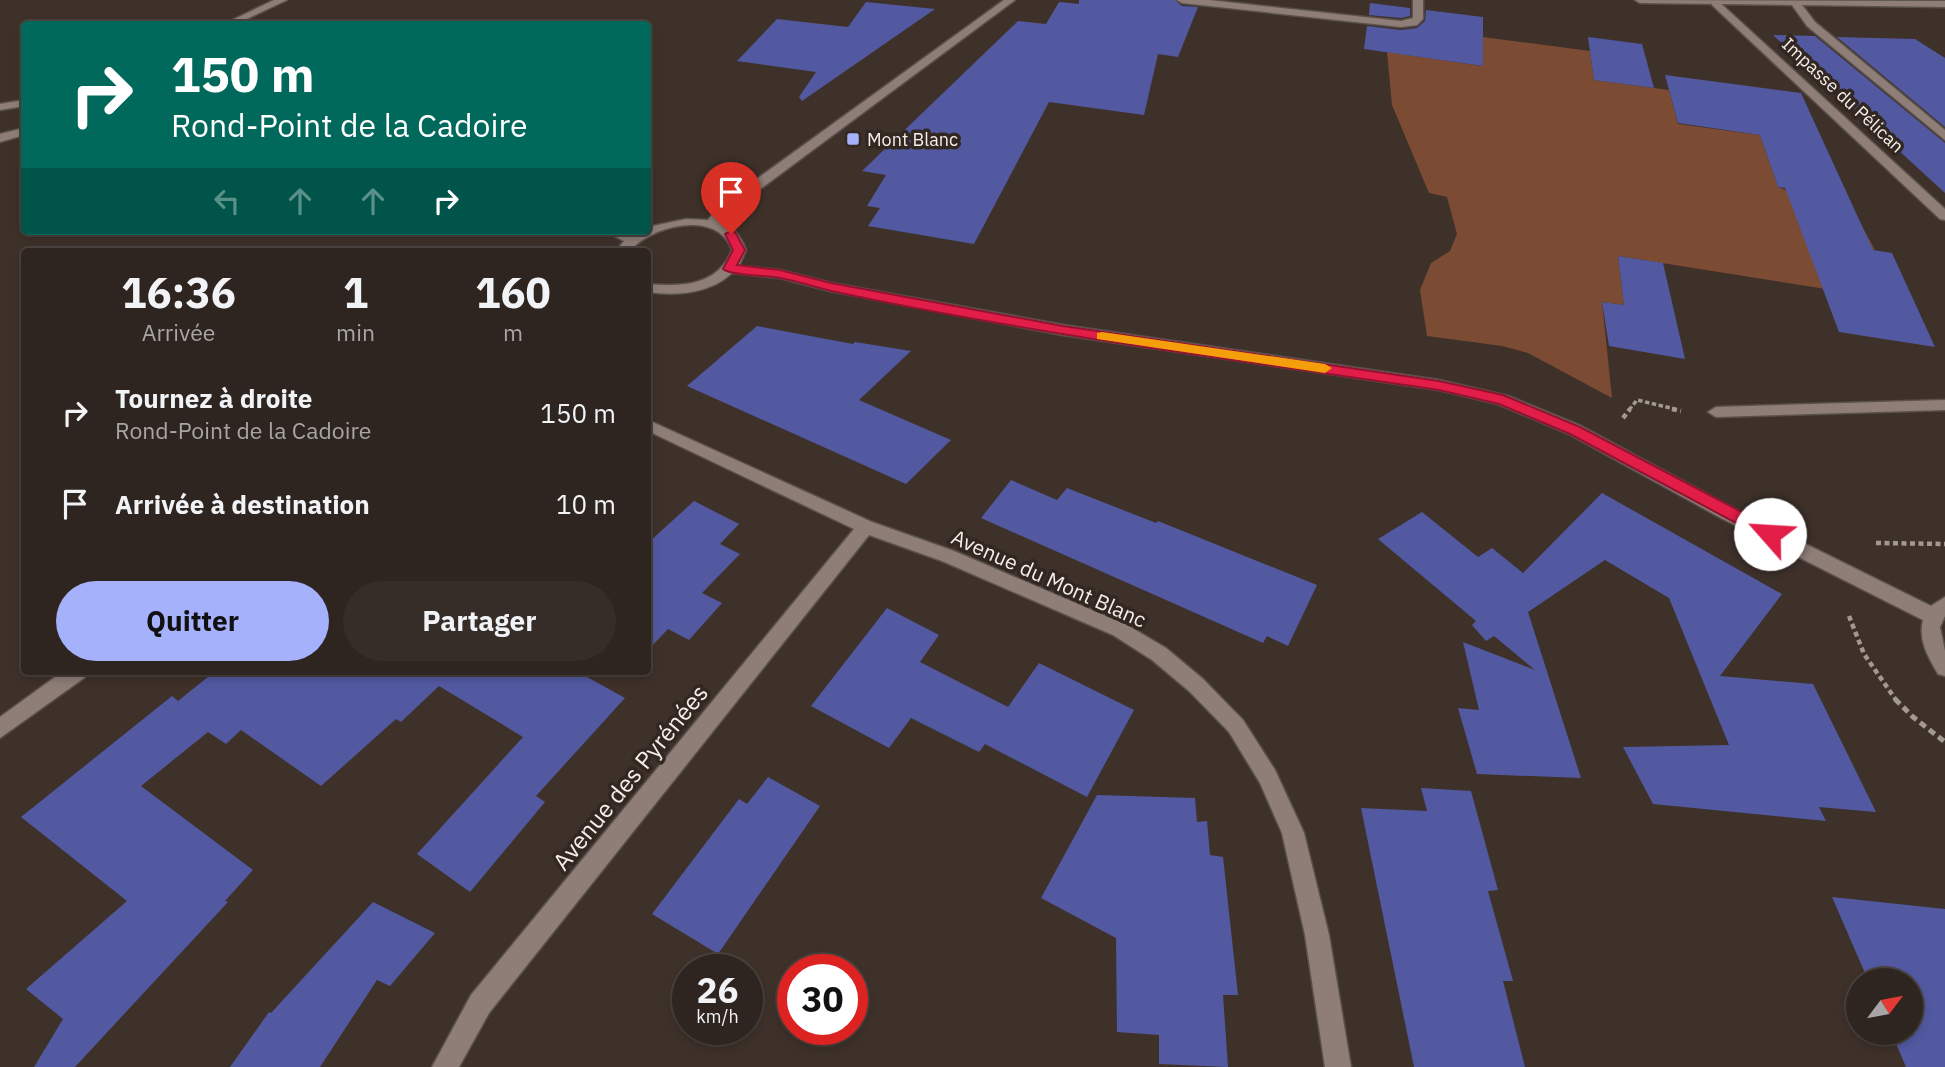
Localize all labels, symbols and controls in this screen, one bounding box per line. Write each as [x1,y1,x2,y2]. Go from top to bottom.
street label: Impasse du Pélican [1777,33,1909,157]
text: 150 m [171,42,315,105]
icon: right [56,49,147,140]
text: Rond-Point de la Cadoire [171,104,528,146]
place label: Mont Blanc [867,128,958,151]
marker: Mont Blanc [845,131,861,147]
pin [701,162,761,234]
icon: arrive [712,173,750,211]
icon: left [208,182,246,220]
icon: ahead [281,182,319,220]
icon: ahead [354,182,392,220]
icon: right [427,182,465,220]
text: 16:36 [121,265,236,320]
text: 1 [343,265,368,320]
text: 160 [475,265,551,320]
text: Arrivée [142,317,215,347]
text: min [336,317,375,347]
text: m [503,317,523,347]
text: Tournez à droite [115,381,312,415]
icon: right [56,394,94,432]
text: 150 m [540,396,616,430]
text: Rond-Point de la Cadoire [115,415,371,445]
icon: arrive [56,485,94,523]
text: Arrivée à destination [115,487,370,521]
text: 10 m [556,487,616,521]
position arrow [1733,497,1807,571]
street label: Avenue du Mont Blanc [947,522,1151,634]
button: Quitter [56,581,329,661]
button: Partager [343,581,616,661]
street label: Avenue des Pyrénées [545,677,715,877]
speed limit sign: 30 [777,954,868,1045]
text: 26 [696,967,739,1013]
north arrow [1846,968,1923,1045]
map controls [1846,968,1923,1045]
text: km/h [696,1005,739,1028]

